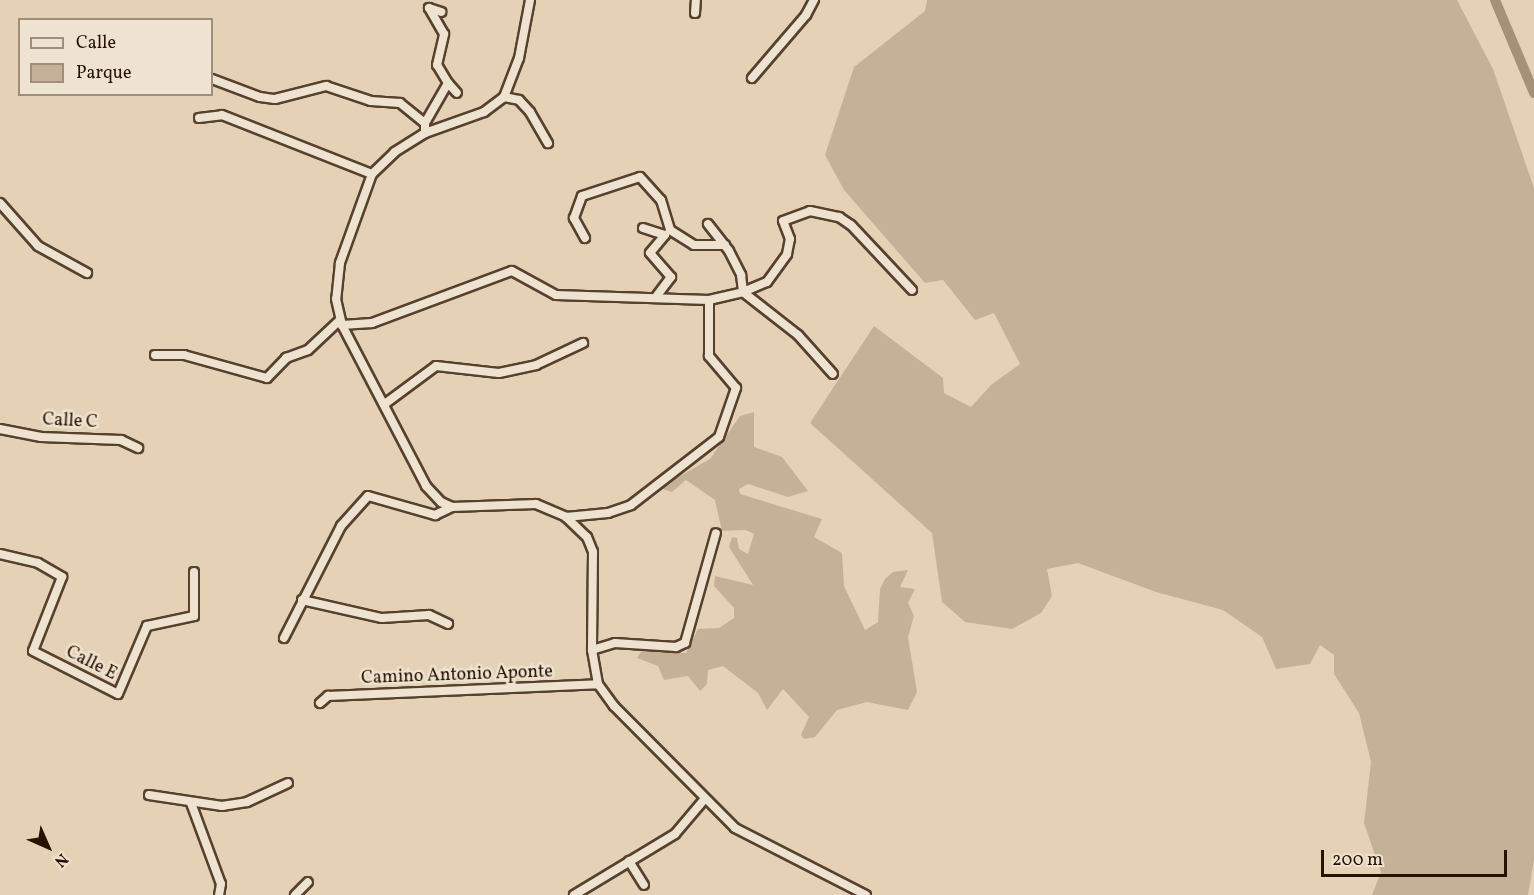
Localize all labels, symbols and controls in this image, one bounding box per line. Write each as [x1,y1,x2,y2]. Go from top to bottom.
legend [18,18,213,96]
text: Calle [76,31,116,56]
text: Parque [76,61,131,86]
street label: Calle C [42,410,98,434]
street label: Calle E [62,642,120,686]
street label: Camino Antonio Aponte [361,662,553,690]
north arrow [18,817,78,877]
scale bar [1324,838,1510,876]
text: N [49,848,73,872]
text: 200 m [1332,848,1383,873]

